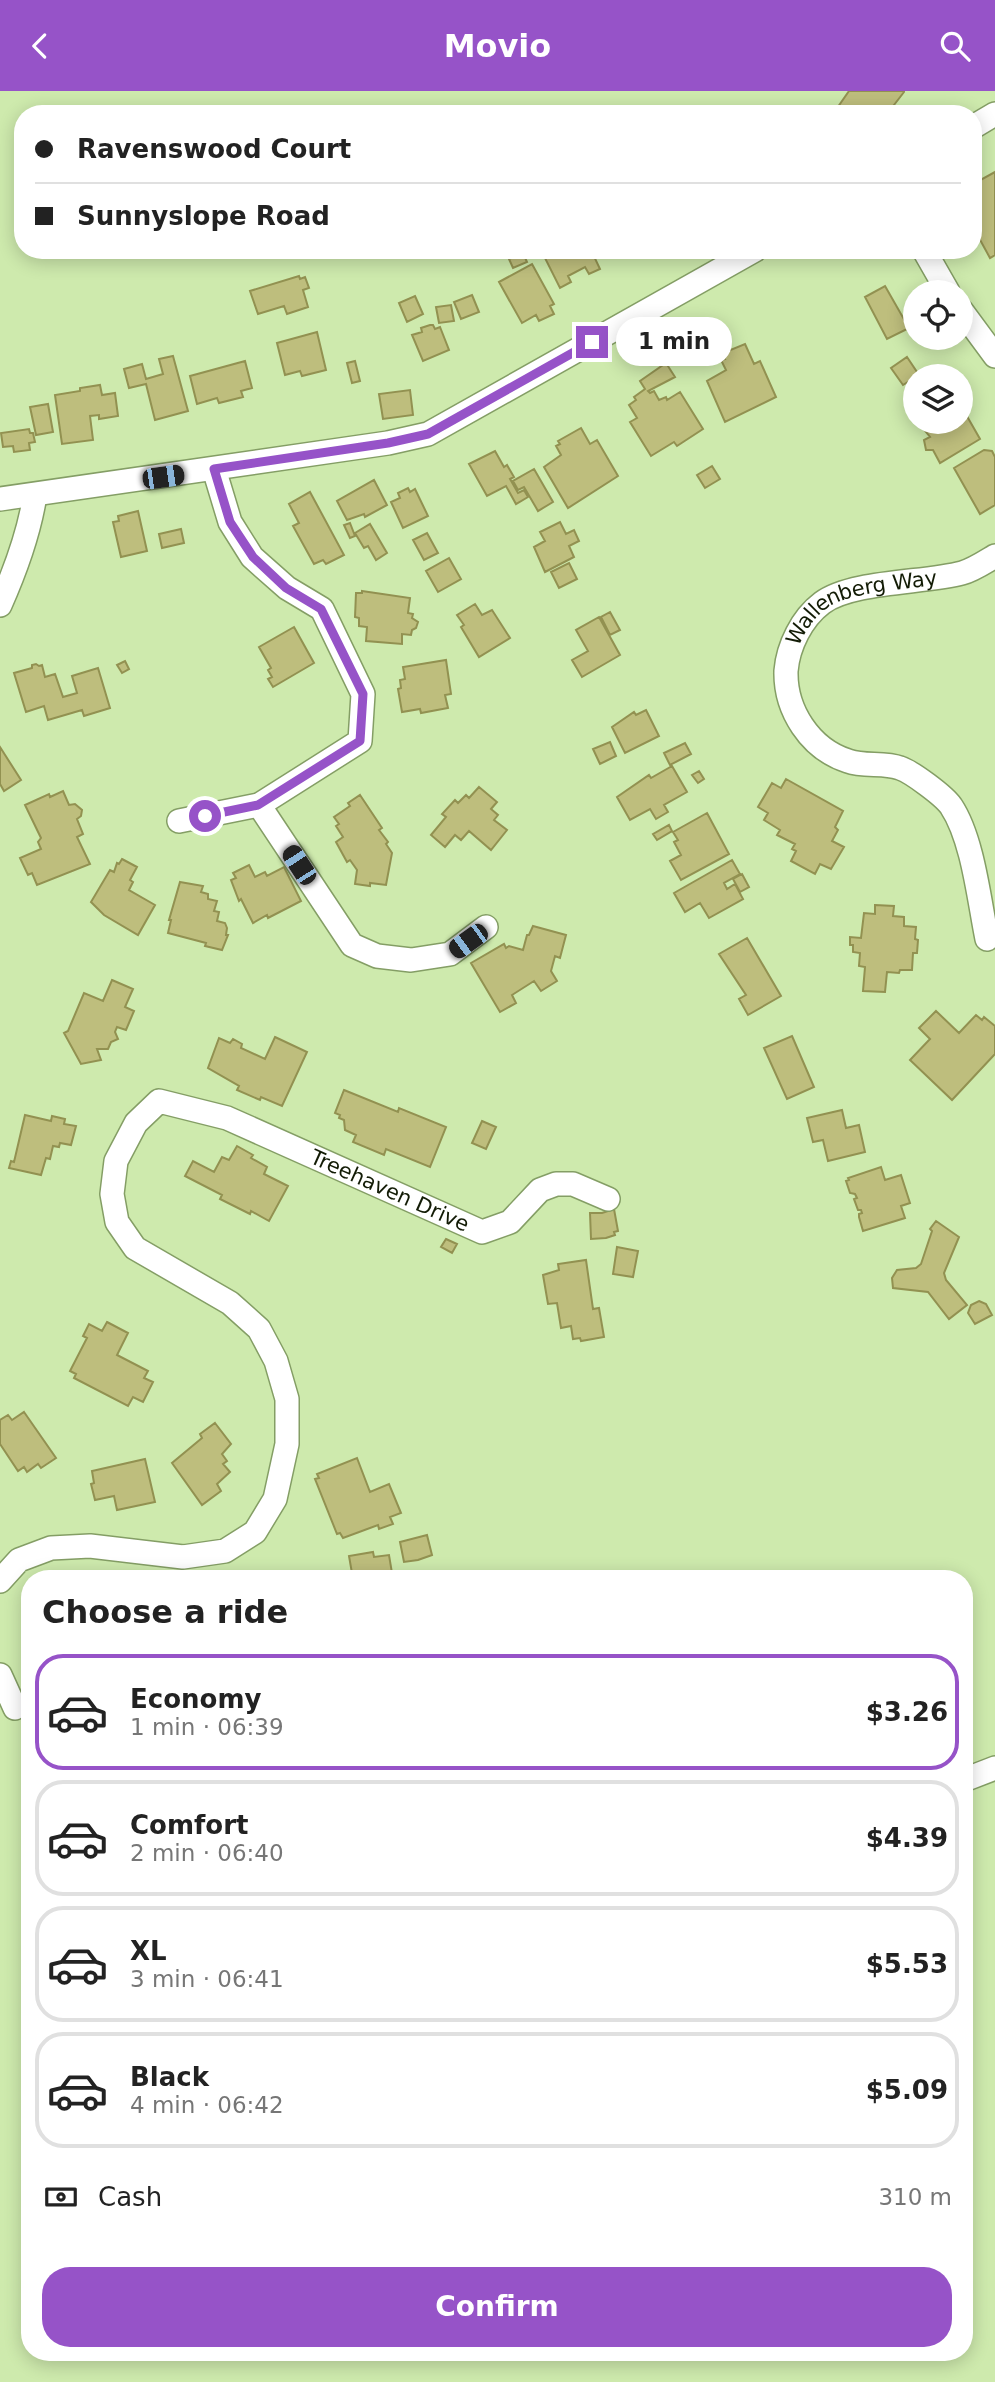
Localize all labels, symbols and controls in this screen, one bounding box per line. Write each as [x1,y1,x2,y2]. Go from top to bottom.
icon: back [21,27,59,65]
text: Movio [444,27,551,65]
icon: search [936,27,974,65]
text: Ravenswood Court [77,134,351,164]
text: Sunnyslope Road [77,201,330,231]
map controls [903,280,973,434]
button: locate [903,280,973,350]
callout: 1 min [616,317,732,367]
route end [576,326,608,358]
text: 1 min [638,328,710,354]
button: layers [903,364,973,434]
car [141,464,186,490]
street label: Wallenberg Way [781,566,938,649]
route start [189,800,221,832]
car [279,842,320,888]
car [445,920,492,962]
street label: Treehaven Drive [306,1144,473,1237]
text: Choose a ride [42,1593,288,1631]
icon: car [46,1681,109,1744]
text: Economy [130,1684,261,1714]
text: $3.26 [866,1697,948,1727]
text: 1 min · 06:39 [130,1714,284,1740]
icon: car [46,1807,109,1870]
text: Comfort [130,1810,248,1840]
text: $4.39 [866,1823,948,1853]
text: 2 min · 06:40 [130,1840,284,1866]
icon: car [46,1933,109,1996]
text: XL [130,1936,167,1966]
text: $5.53 [866,1949,948,1979]
text: 3 min · 06:41 [130,1966,284,1992]
icon: car [46,2059,109,2122]
text: Black [130,2062,209,2092]
text: $5.09 [866,2075,948,2105]
text: 4 min · 06:42 [130,2092,284,2118]
icon: cash [42,2178,80,2216]
text: Cash [98,2182,162,2212]
text: 310 m [878,2184,952,2210]
button: Confirm [42,2267,952,2347]

